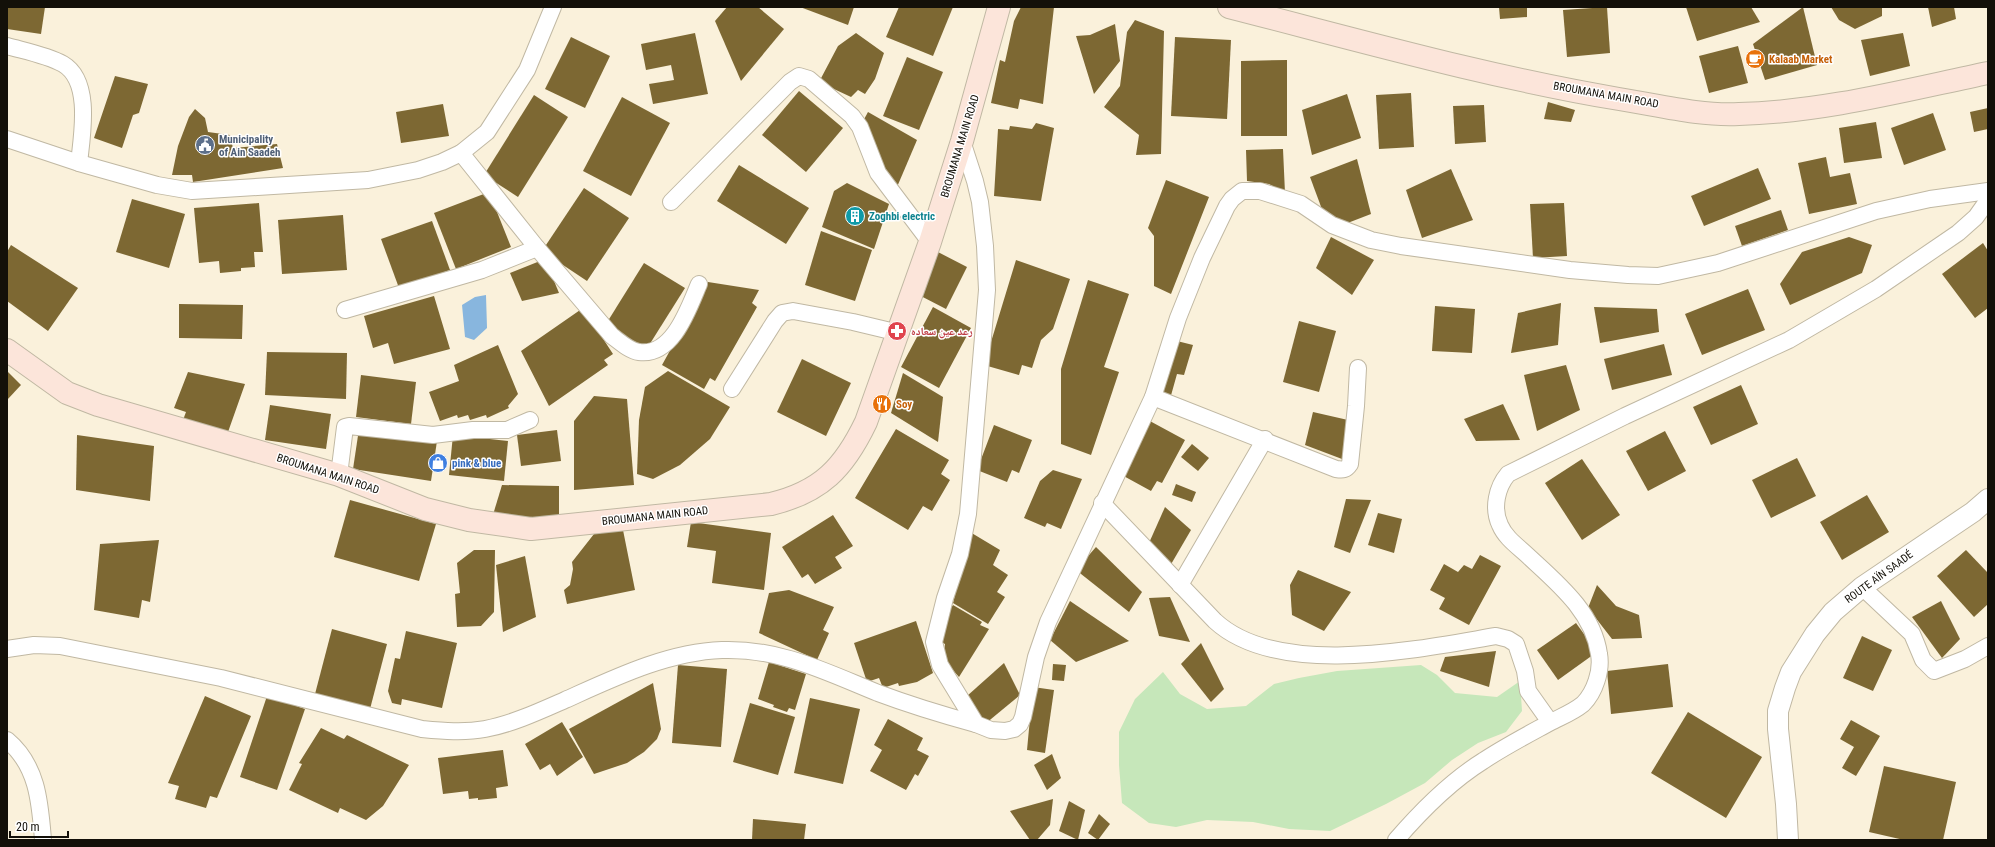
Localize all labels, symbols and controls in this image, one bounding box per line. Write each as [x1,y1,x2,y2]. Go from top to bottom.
cafe icon: Kalaab Market [1744,48,1766,70]
place label: Kalaab Market [1769,53,1833,66]
street label: BROUMANA MAIN ROAD [1552,79,1660,111]
street label: BROUMANA MAIN ROAD [938,93,982,199]
place label: Municipality of Ain Saadeh [219,133,280,159]
public building icon: Municipality of Ain Saadeh [194,134,216,156]
building icon: Zoghbi electric [844,205,866,227]
place label: Zoghbi electric [869,210,935,223]
pharmacy icon: رعد عين سعاده [886,320,908,342]
place label: رعد عين سعاده [911,325,973,339]
restaurant icon: Soy [871,393,893,415]
place label: Soy [896,398,912,411]
street label: BROUMANA MAIN ROAD [275,451,381,497]
shop icon: pink & blue [427,452,449,474]
place label: pink & blue [452,457,501,470]
street label: BROUMANA MAIN ROAD [601,504,709,528]
street label: ROUTE AÏN SAADÉ [1842,548,1916,606]
scale bar [10,813,68,839]
text: 20 m [16,820,40,834]

